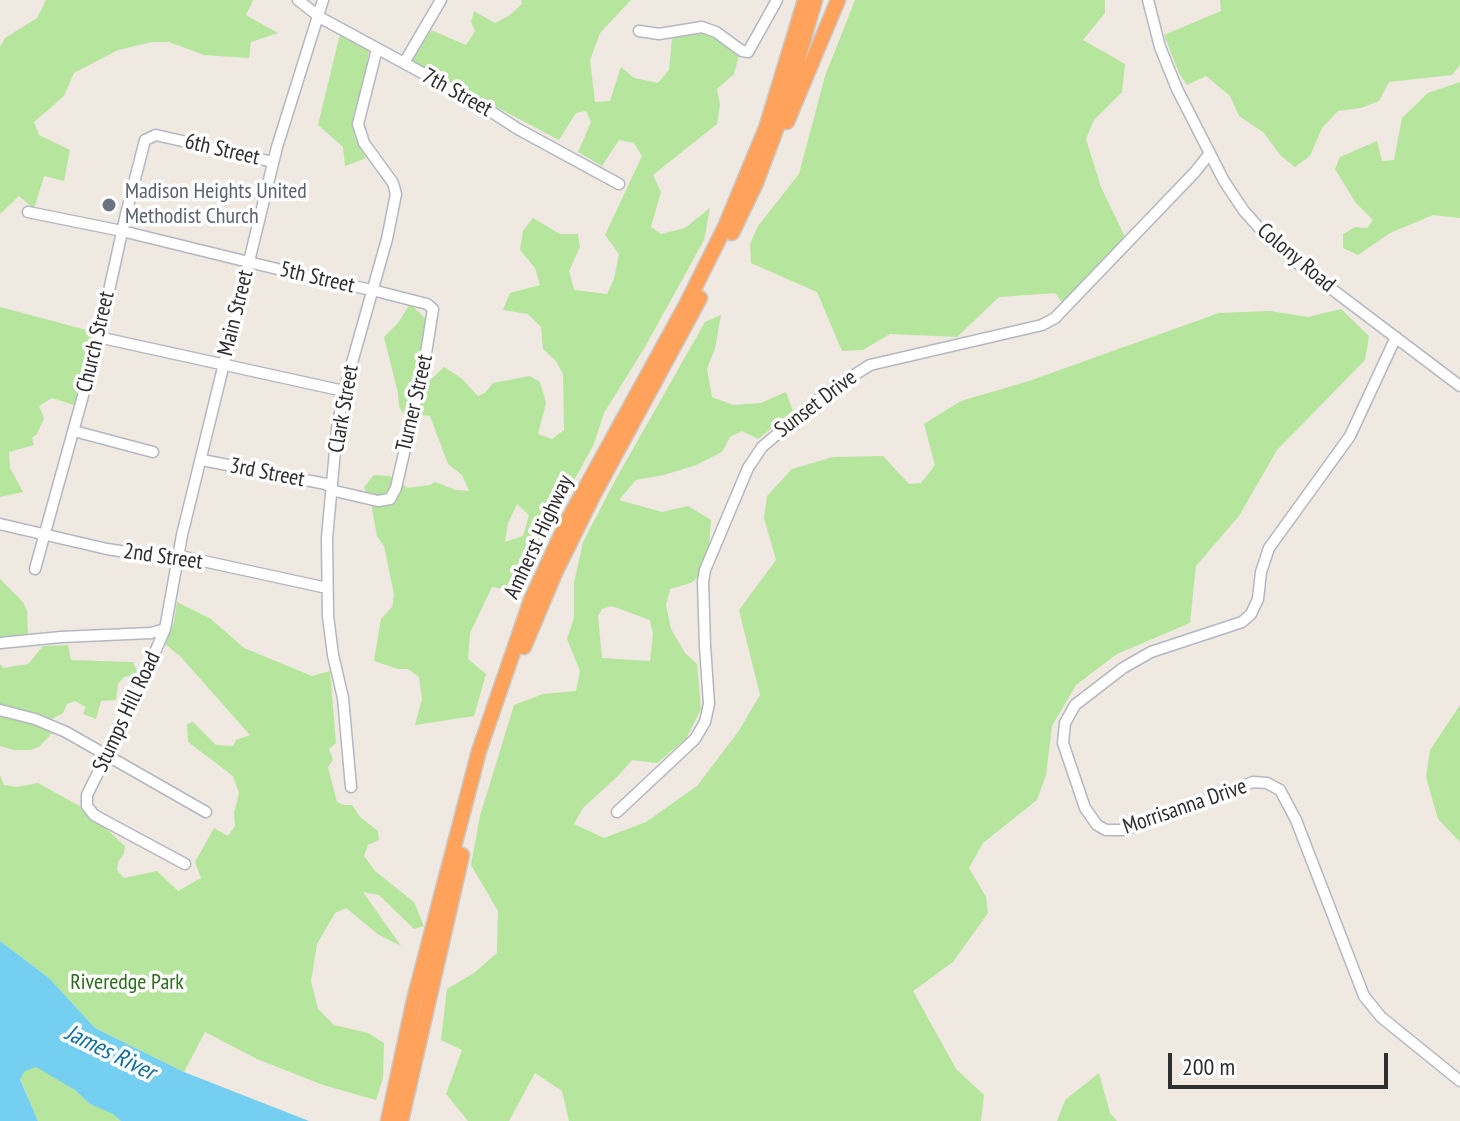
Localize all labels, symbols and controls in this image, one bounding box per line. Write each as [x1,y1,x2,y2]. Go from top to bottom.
street label: 7th Street [418,63,496,123]
street label: 6th Street [182,129,262,171]
place label: Madison Heights United Methodist Church [125,179,307,230]
marker: Madison Heights United Methodist Church [100,196,118,214]
street label: Colony Road [1252,218,1340,298]
street label: 5th Street [277,257,357,299]
street label: Main Street [213,267,259,359]
street label: Church Street [72,289,120,395]
street label: Turner Street [391,352,439,454]
street label: Clark Street [323,363,365,455]
street label: Sunset Drive [770,365,862,443]
street label: 3rd Street [227,453,307,493]
street label: Amherst Highway [499,471,579,603]
street label: 2nd Street [122,538,204,576]
street label: Stumps Hill Road [88,648,166,776]
street label: Morrisanna Drive [1120,773,1250,841]
park label: Riveredge Park [70,970,184,996]
water label: James River [60,1019,160,1087]
scale bar [1172,1037,1392,1087]
text: 200 m [1182,1051,1235,1082]

